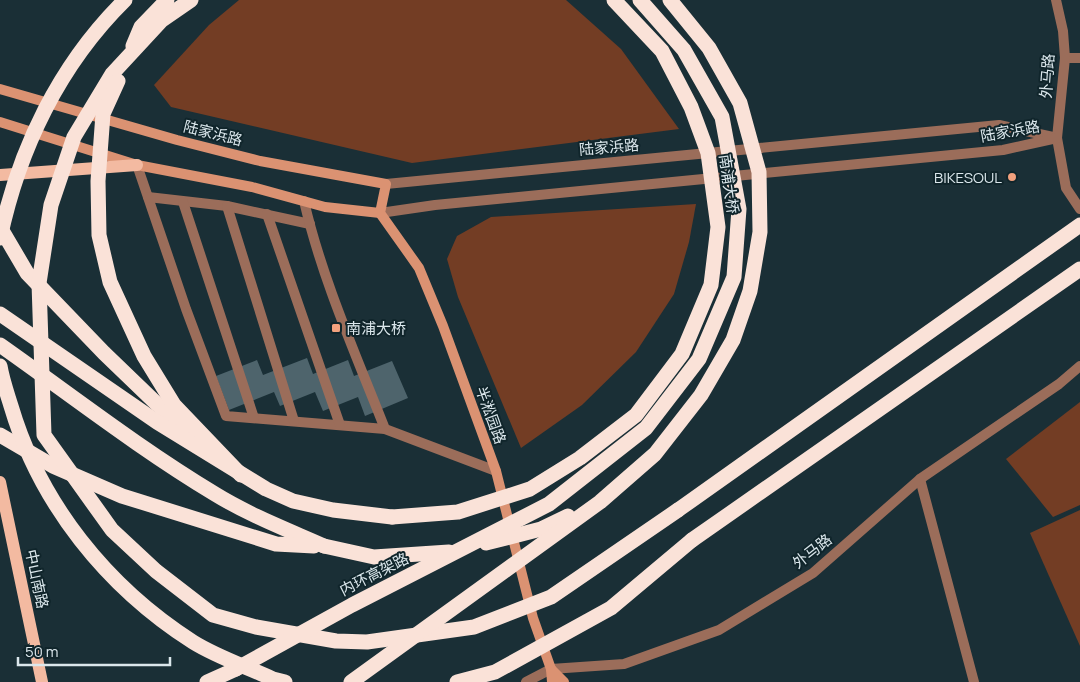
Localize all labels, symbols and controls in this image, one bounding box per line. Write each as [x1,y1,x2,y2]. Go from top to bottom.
street label: 外马路 [1035,53,1059,99]
street label: 陆家浜路 [979,115,1041,147]
street label: 陆家浜路 [181,116,245,150]
street label: 陆家浜路 [578,134,640,160]
street label: 南浦大桥 [714,153,744,215]
place label: BIKESOUL [934,167,1002,188]
marker: BIKESOUL [1006,171,1018,183]
place label: 南浦大桥 [346,318,406,339]
marker: 南浦大桥 [330,322,342,334]
street label: 半淞园路 [471,383,511,447]
street label: 外马路 [788,529,836,573]
street label: 中山南路 [20,547,54,611]
street label: 内环高架路 [336,548,412,600]
scale bar [18,634,170,666]
text: 50 m [25,641,59,662]

